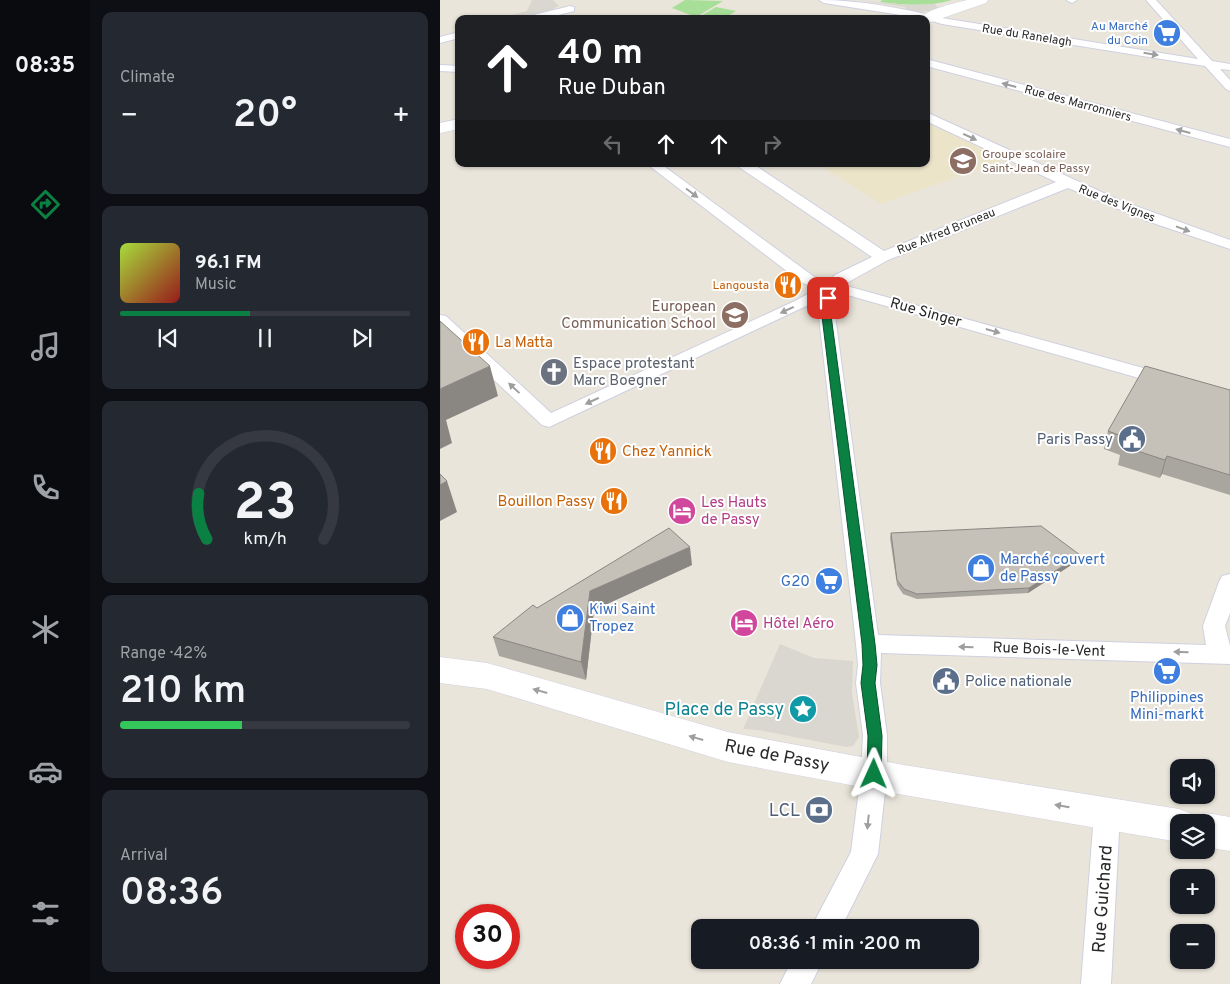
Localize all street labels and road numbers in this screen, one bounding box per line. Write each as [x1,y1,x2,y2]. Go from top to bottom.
street label: Rue du Ranelagh [981,21,1073,51]
street label: Rue des Marronniers [1022,82,1133,126]
street label: Rue des Vignes [1076,181,1157,227]
street label: Rue Alfred Bruneau [895,205,998,259]
street label: Rue Singer [888,294,964,333]
street label: Rue Bois-le-Vent [992,639,1106,662]
street label: Rue de Passy [722,735,831,778]
street label: Rue Guichard [1088,844,1119,954]

